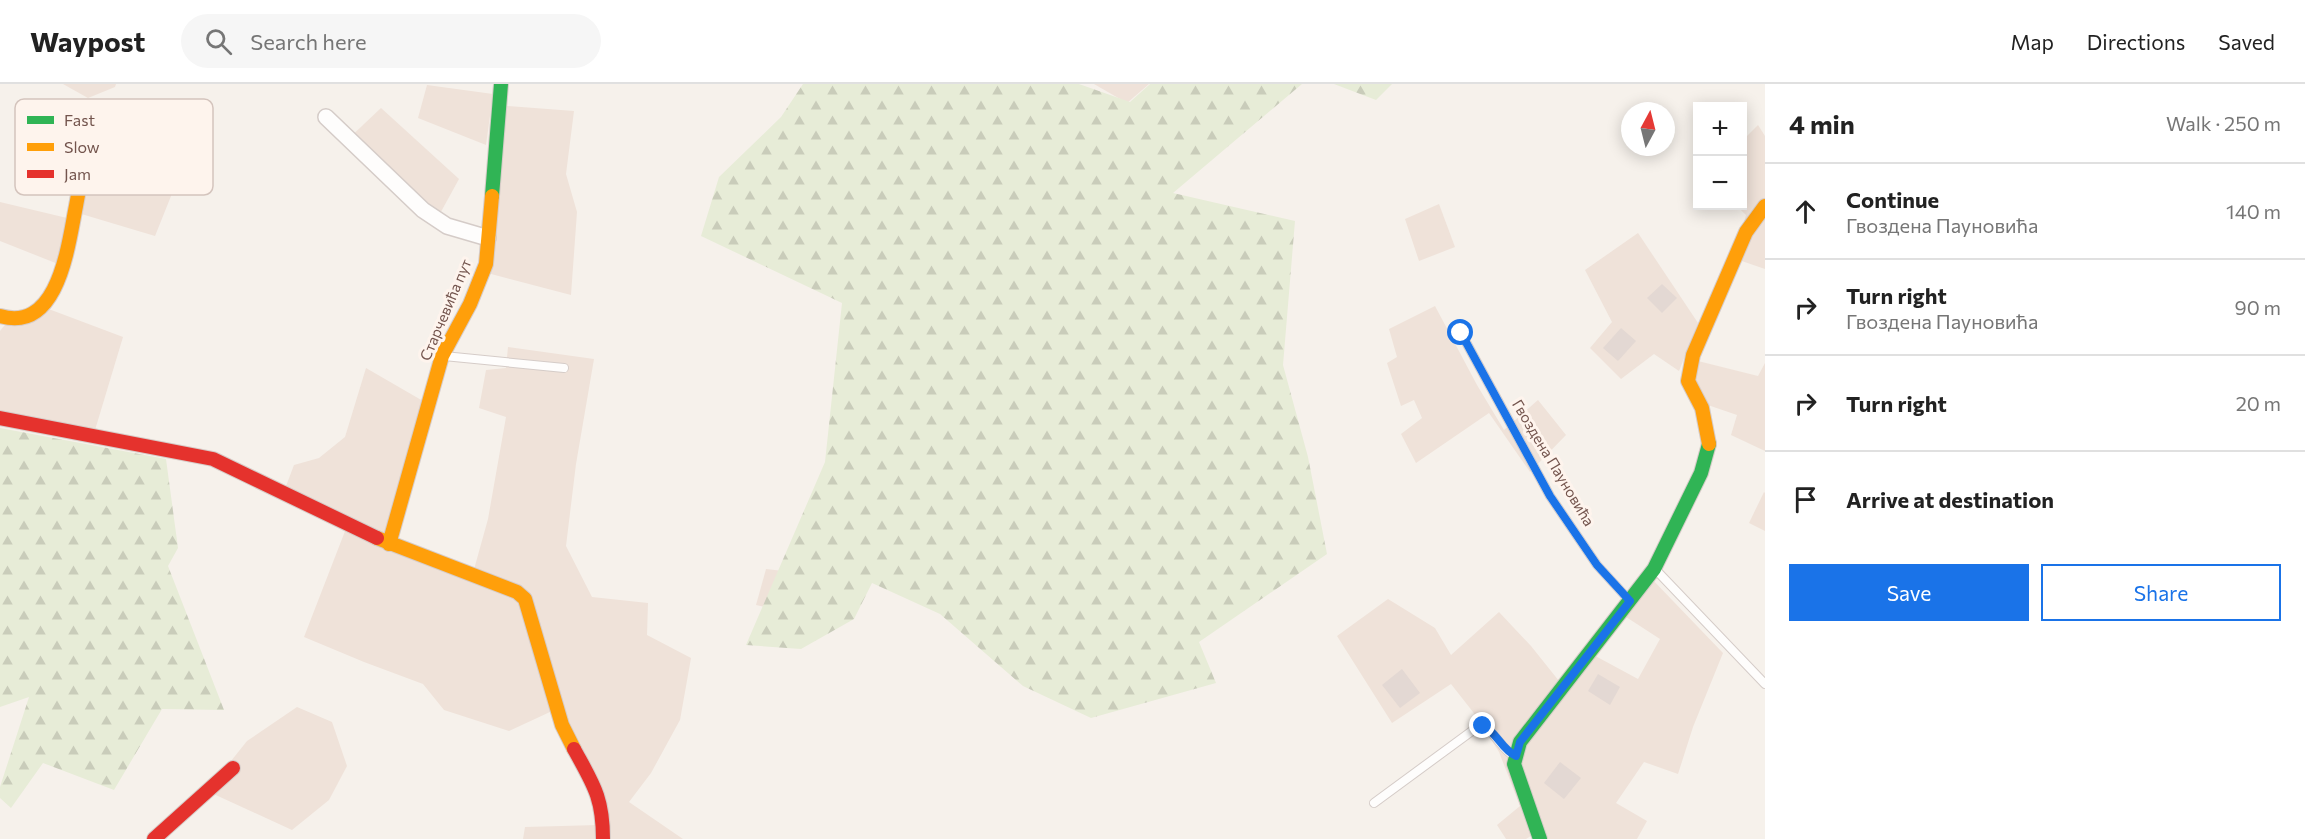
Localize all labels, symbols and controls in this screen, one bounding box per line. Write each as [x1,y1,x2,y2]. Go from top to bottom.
search box [181,14,601,68]
text: Waypost [30,24,145,58]
icon: search [202,25,235,58]
text: Search here [250,28,367,55]
text: Map [2011,29,2054,54]
text: Directions [2087,29,2185,54]
text: Saved [2218,29,2275,54]
legend [15,99,213,195]
north arrow [1621,102,1675,156]
map controls [1693,102,1747,210]
button: + [1693,102,1747,156]
text: 4 min [1789,108,1855,139]
text: Fast [64,110,95,129]
text: Walk · 250 m [2166,111,2281,135]
text: Slow [64,137,100,156]
button: − [1693,156,1747,210]
text: Jam [64,164,91,183]
text: Continue [1846,186,1939,213]
icon: ahead [1789,195,1822,228]
text: 140 m [2226,199,2281,223]
text: Гвоздена Пауновића [1846,213,2038,237]
street label: Старчевића пут [416,256,475,363]
text: Turn right [1846,282,1947,309]
icon: right [1789,291,1822,324]
text: 90 m [2235,295,2281,319]
text: Гвоздена Пауновића [1846,309,2038,333]
route start [1447,319,1473,345]
icon: right [1789,387,1822,420]
text: Turn right [1846,390,1947,417]
text: 20 m [2236,391,2281,415]
street label: Гвоздена Пауновића [1509,396,1599,529]
icon: arrive [1789,483,1822,516]
text: Arrive at destination [1846,486,2054,513]
button: Save [1789,564,2029,621]
button: Share [2041,564,2281,621]
route end [1469,712,1495,738]

